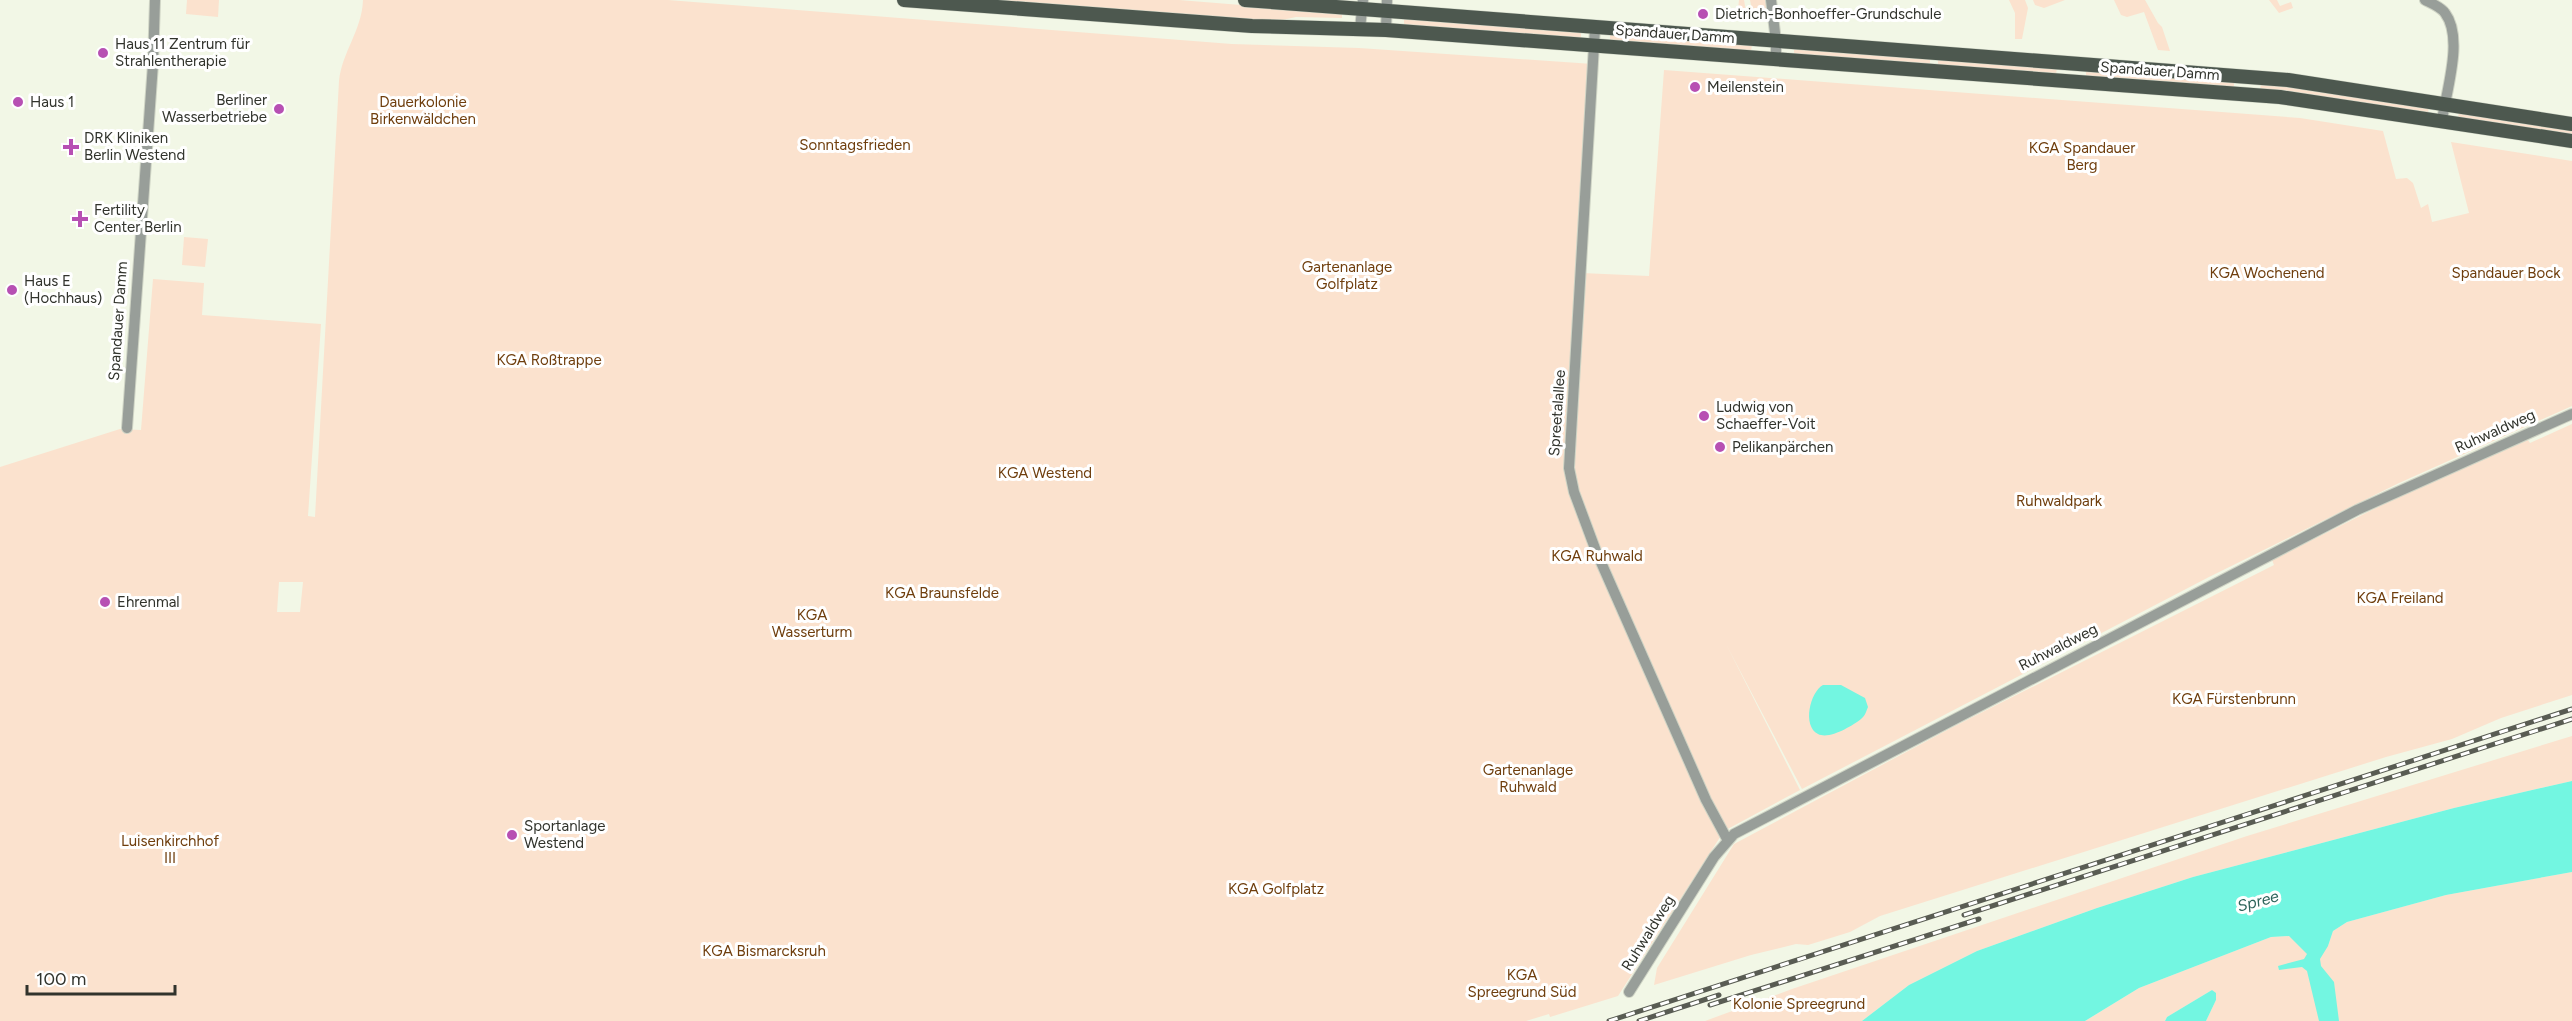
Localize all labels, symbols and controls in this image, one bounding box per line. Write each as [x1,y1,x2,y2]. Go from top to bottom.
place label: Dietrich-Bonhoeffer-Grundschule [1715,5,1941,23]
marker: Dietrich-Bonhoeffer-Grundschule [1696,7,1710,21]
street label: Spandauer Damm [1615,21,1735,47]
place label: Haus 11 Zentrum für Strahlentherapie [115,35,250,70]
marker: Haus 11 Zentrum für Strahlentherapie [96,46,110,60]
street label: Spandauer Damm [2100,58,2220,84]
place label: Meilenstein [1707,78,1784,96]
marker: Meilenstein [1688,80,1702,94]
place label: Berliner Wasserbetriebe [162,91,267,126]
place label: Haus 1 [30,93,74,111]
park label: Dauerkolonie Birkenwäldchen [370,93,476,128]
marker: Haus 1 [11,95,25,109]
marker: Berliner Wasserbetriebe [272,102,286,116]
place label: DRK Kliniken Berlin Westend [84,129,185,164]
park label: Sonntagsfrieden [799,136,911,154]
marker: DRK Kliniken Berlin Westend [62,138,80,156]
park label: KGA Spandauer Berg [2029,139,2135,174]
place label: Fertility Center Berlin [94,201,182,236]
marker: Fertility Center Berlin [71,210,89,228]
park label: Gartenanlage Golfplatz [1302,258,1392,293]
street label: Spandauer Damm [105,261,131,381]
park label: KGA Wochenend [2209,264,2325,282]
park label: Spandauer Bock [2451,264,2561,282]
place label: Haus E (Hochhaus) [24,272,102,307]
marker: Haus E (Hochhaus) [5,283,19,297]
park label: KGA Roßtrappe [496,351,602,369]
street label: Spreetalallee [1545,369,1569,457]
place label: Ludwig von Schaeffer-Voit [1716,398,1816,433]
street label: Ruhwaldweg [2452,405,2538,457]
marker: Ludwig von Schaeffer-Voit [1697,409,1711,423]
place label: Pelikanpärchen [1732,438,1833,456]
marker: Pelikanpärchen [1713,440,1727,454]
park label: KGA Westend [998,464,1092,482]
park label: Ruhwaldpark [2016,492,2103,510]
park label: KGA Ruhwald [1551,547,1643,565]
park label: KGA Braunsfelde [885,584,999,602]
park label: KGA Freiland [2356,589,2444,607]
place label: Ehrenmal [117,593,180,611]
marker: Ehrenmal [98,595,112,609]
park label: KGA Wasserturm [772,606,852,641]
street label: Ruhwaldweg [2016,619,2100,675]
park label: KGA Fürstenbrunn [2172,690,2296,708]
park label: Gartenanlage Ruhwald [1483,761,1573,796]
place label: Sportanlage Westend [524,817,605,852]
marker: Sportanlage Westend [505,828,519,842]
park label: Luisenkirchhof III [121,832,220,867]
park label: KGA Golfplatz [1228,880,1324,898]
water label: Spree [2235,886,2281,916]
street label: Ruhwaldweg [1618,892,1678,974]
park label: KGA Bismarcksruh [702,942,826,960]
scale bar [27,958,176,996]
park label: KGA Spreegrund Süd [1467,966,1577,1001]
text: 100 m [36,968,86,990]
park label: Kolonie Spreegrund [1733,995,1865,1013]

